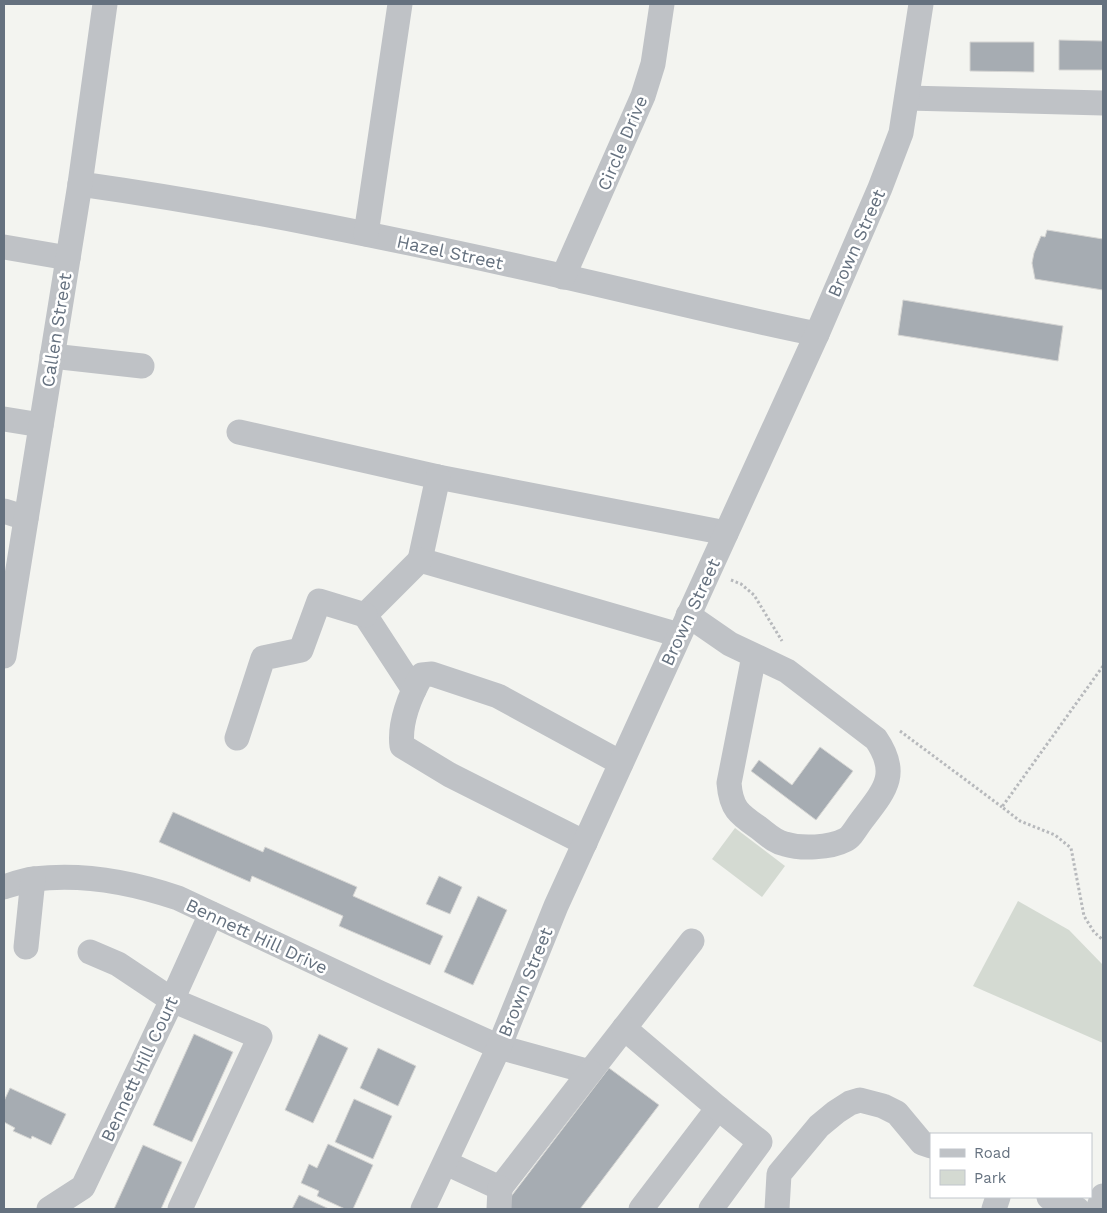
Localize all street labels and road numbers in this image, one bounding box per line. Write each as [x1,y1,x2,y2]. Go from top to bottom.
street label: Circle Drive [593,92,651,194]
street label: Brown Street [823,185,889,300]
street label: Hazel Street [395,230,506,274]
street label: Callen Street [37,271,75,389]
street label: Brown Street [656,555,724,669]
street label: Bennett Hill Drive [183,894,331,978]
street label: Brown Street [494,924,557,1040]
street label: Bennett Hill Court [96,993,182,1145]

